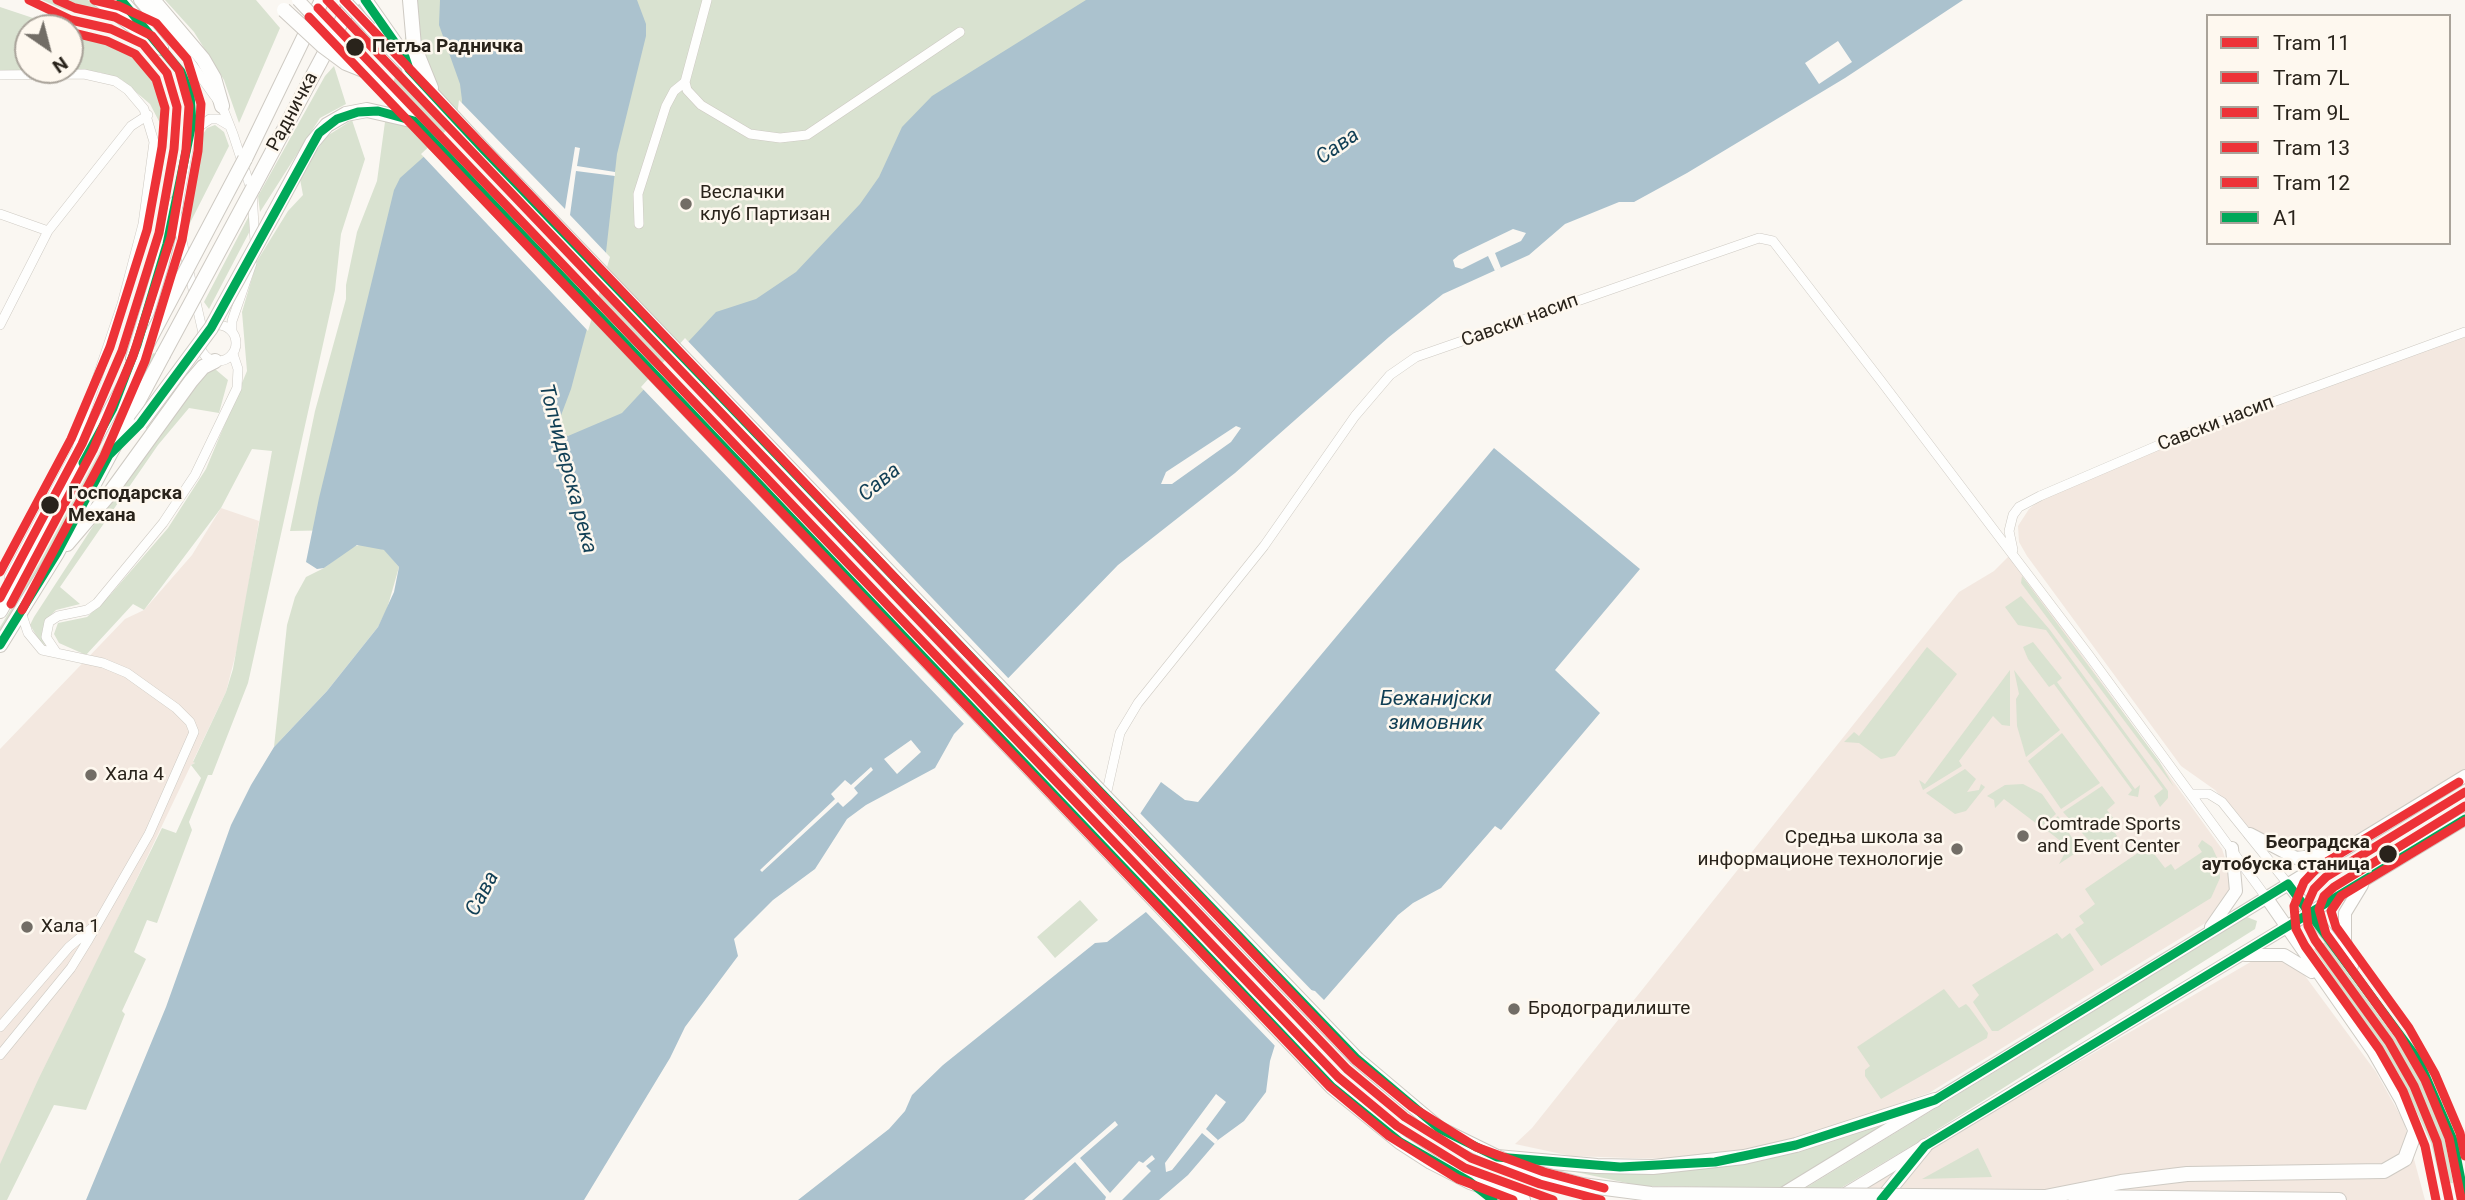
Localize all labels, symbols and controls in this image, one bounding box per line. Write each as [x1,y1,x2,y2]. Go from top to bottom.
north arrow [14,14,84,84]
legend [2206,14,2451,245]
text: Tram 11 [2273,31,2350,55]
marker: Петља Радничка [344,36,366,58]
place label: Петља Радничка [372,36,523,58]
text: N [48,52,72,78]
text: Tram 7L [2273,66,2350,90]
street label: Радничка [263,68,323,156]
text: Tram 9L [2273,101,2350,125]
water label: Сава [1311,123,1365,171]
text: Tram 13 [2273,136,2350,160]
text: Tram 12 [2273,171,2350,195]
place label: Веслачки клуб Партизан [700,182,830,226]
marker: Веслачки клуб Партизан [678,196,694,212]
text: A1 [2273,206,2299,230]
street label: Савски насип [1458,289,1582,353]
water label: Топчидерска река [532,382,602,556]
street label: Савски насип [2155,391,2277,457]
water label: Сава [854,458,906,508]
place label: Господарска Механа [68,483,182,527]
marker: Господарска Механа [39,494,61,516]
water label: Бежанијски зимовник [1380,687,1492,737]
place label: Хала 4 [105,764,164,786]
marker: Хала 4 [83,767,99,783]
place label: Comtrade Sports and Event Center [2037,814,2181,858]
place label: Средња школа за информационе технологије [1698,827,1943,871]
marker: Comtrade Sports and Event Center [2015,828,2031,844]
place label: Београдска аутобуска станица [2202,832,2370,876]
marker: Средња школа за информационе технологије [1949,841,1965,857]
marker: Београдска аутобуска станица [2377,843,2399,865]
water label: Сава [461,867,505,921]
place label: Хала 1 [41,916,100,938]
marker: Хала 1 [19,919,35,935]
place label: Бродоградилиште [1528,998,1690,1020]
marker: Бродоградилиште [1506,1001,1522,1017]

